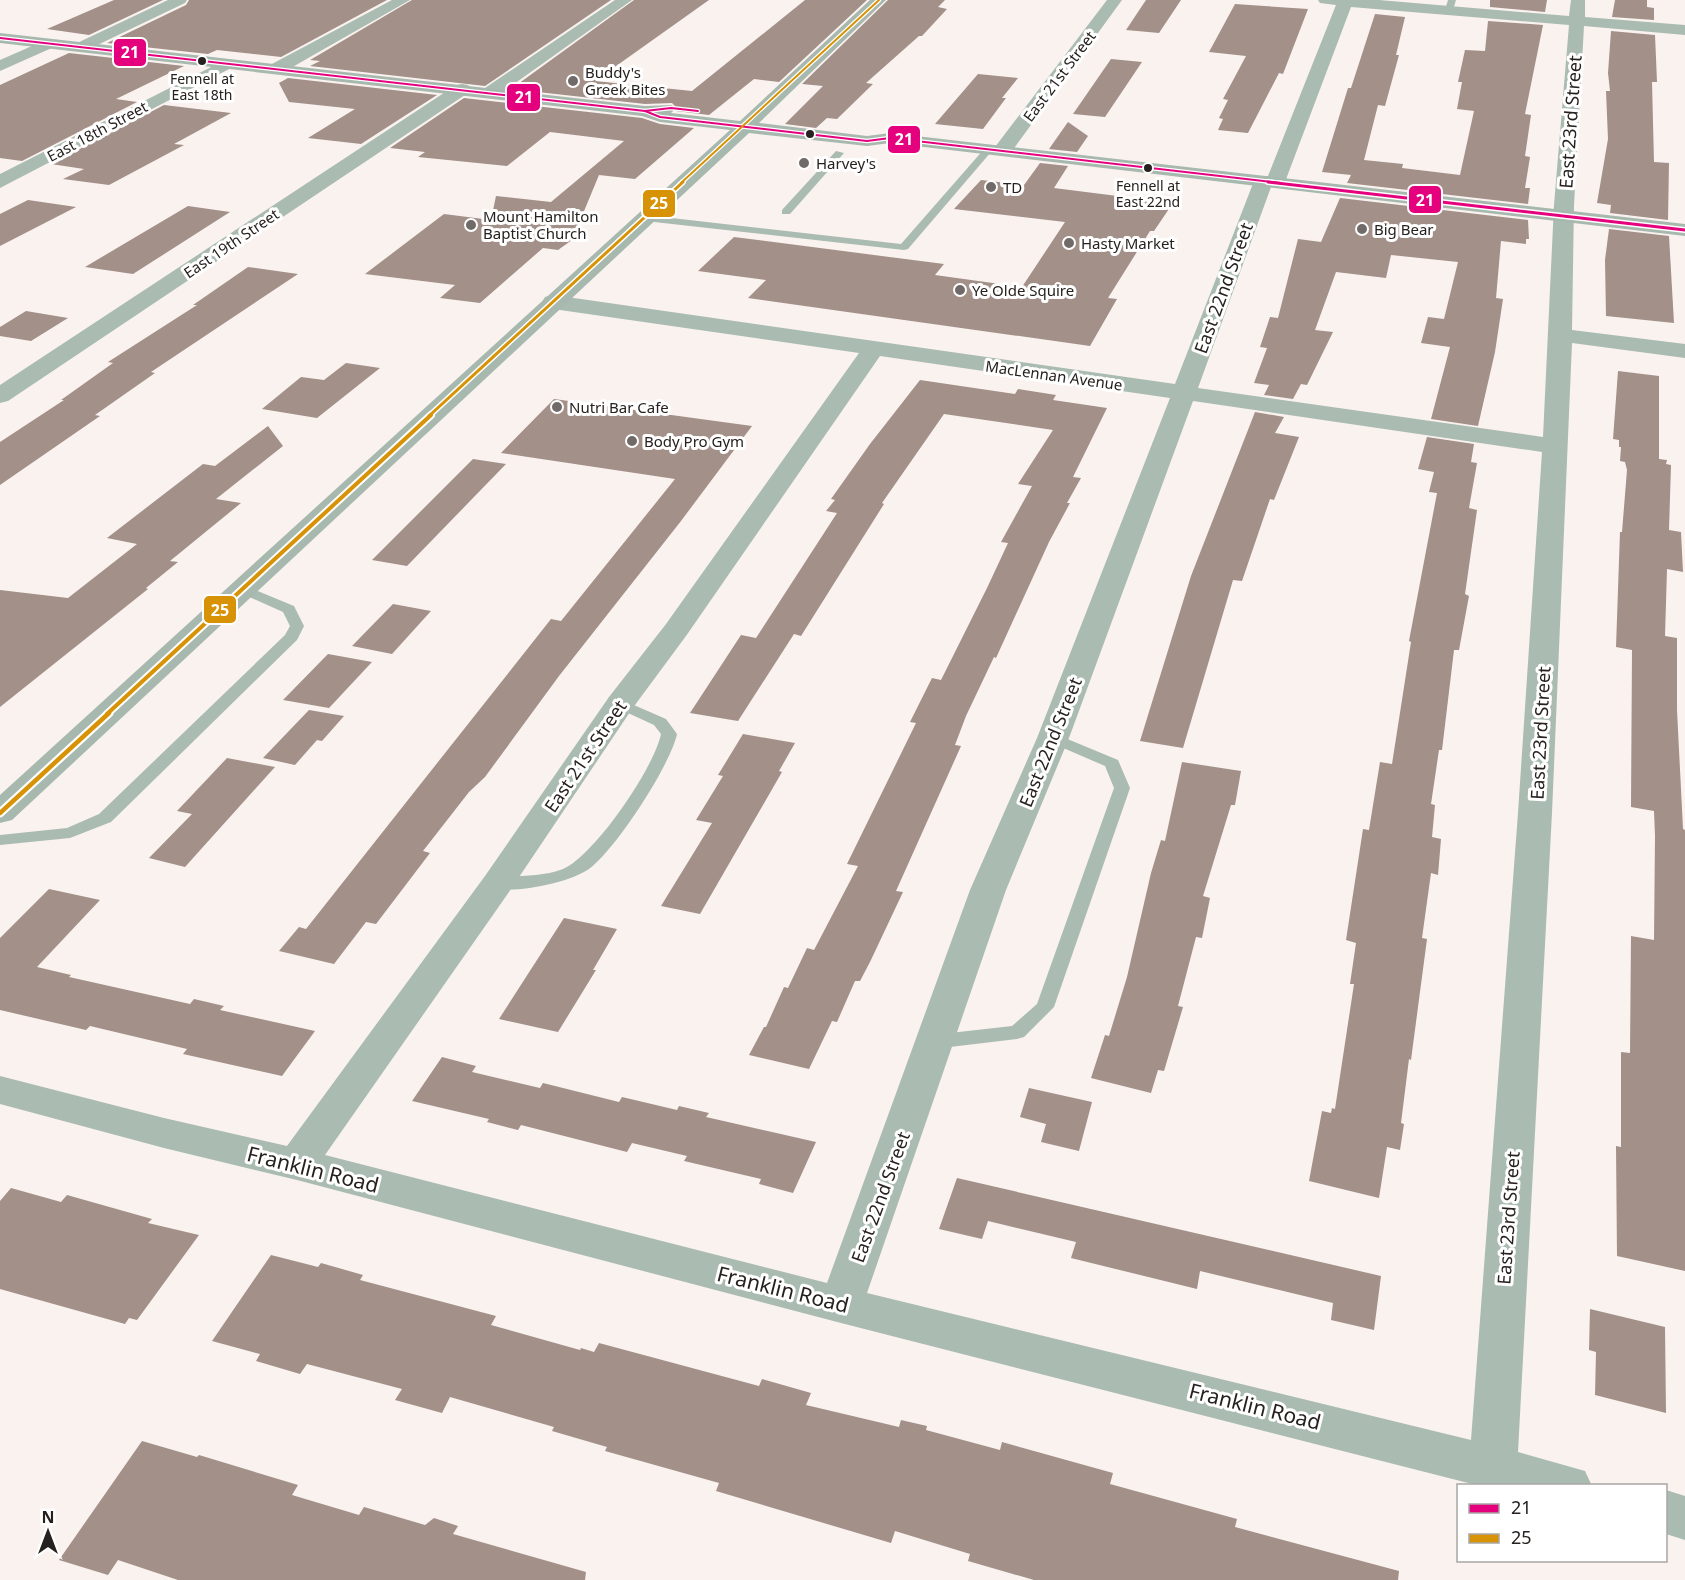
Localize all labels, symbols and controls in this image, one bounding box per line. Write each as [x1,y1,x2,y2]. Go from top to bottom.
street label: East 21st Street [1018,26,1100,125]
line badge: 21 [113,38,147,67]
text: 21 [121,41,139,63]
street label: East 23rd Street [1553,54,1587,189]
marker: Fennell at East 18th [196,55,208,67]
place label: Buddy's Greek Bites [585,62,665,99]
place label: Fennell at East 18th [170,69,234,104]
marker: Buddy's Greek Bites [566,74,580,88]
line badge: 21 [506,83,541,112]
text: 21 [515,86,533,108]
street label: East 18th Street [43,96,151,166]
line badge: 21 [887,125,921,154]
unlabelled marker [804,128,816,140]
text: 21 [895,128,913,150]
place label: Harvey's [816,153,876,173]
marker: Harvey's [797,156,811,170]
marker: Fennell at East 22nd [1142,162,1154,174]
place label: Fennell at East 22nd [1116,176,1180,211]
place label: TD [1003,177,1022,197]
marker: TD [984,180,998,194]
line badge: 21 [1408,185,1442,214]
line badge: 25 [642,189,676,218]
text: 21 [1416,189,1434,211]
text: 25 [650,192,668,214]
street label: East 19th Street [179,203,283,282]
place label: Mount Hamilton Baptist Church [483,206,599,243]
marker: Mount Hamilton Baptist Church [464,218,478,232]
street label: East 22nd Street [1188,219,1258,357]
place label: Big Bear [1374,219,1434,239]
marker: Big Bear [1355,222,1369,236]
place label: Hasty Market [1081,233,1175,253]
marker: Hasty Market [1062,236,1076,250]
place label: Ye Olde Squire [972,280,1074,300]
marker: Ye Olde Squire [953,283,967,297]
street label: MacLennan Avenue [984,355,1124,395]
place label: Nutri Bar Cafe [569,397,669,417]
marker: Nutri Bar Cafe [550,400,564,414]
place label: Body Pro Gym [644,431,744,451]
marker: Body Pro Gym [625,434,639,448]
line badge: 25 [203,595,237,624]
text: 25 [211,599,229,621]
street label: East 23rd Street [1525,665,1556,800]
street label: East 22nd Street [1013,673,1087,810]
street label: East 21st Street [539,695,632,817]
street label: East 22nd Street [845,1128,915,1266]
street label: Franklin Road [244,1139,382,1199]
street label: East 23rd Street [1491,1150,1525,1285]
street label: Franklin Road [714,1259,852,1319]
street label: Franklin Road [1186,1376,1324,1436]
legend [1457,1484,1667,1562]
text: 21 [1511,1495,1532,1519]
north arrow [18,1502,78,1562]
text: N [41,1506,55,1528]
text: 25 [1511,1525,1532,1549]

